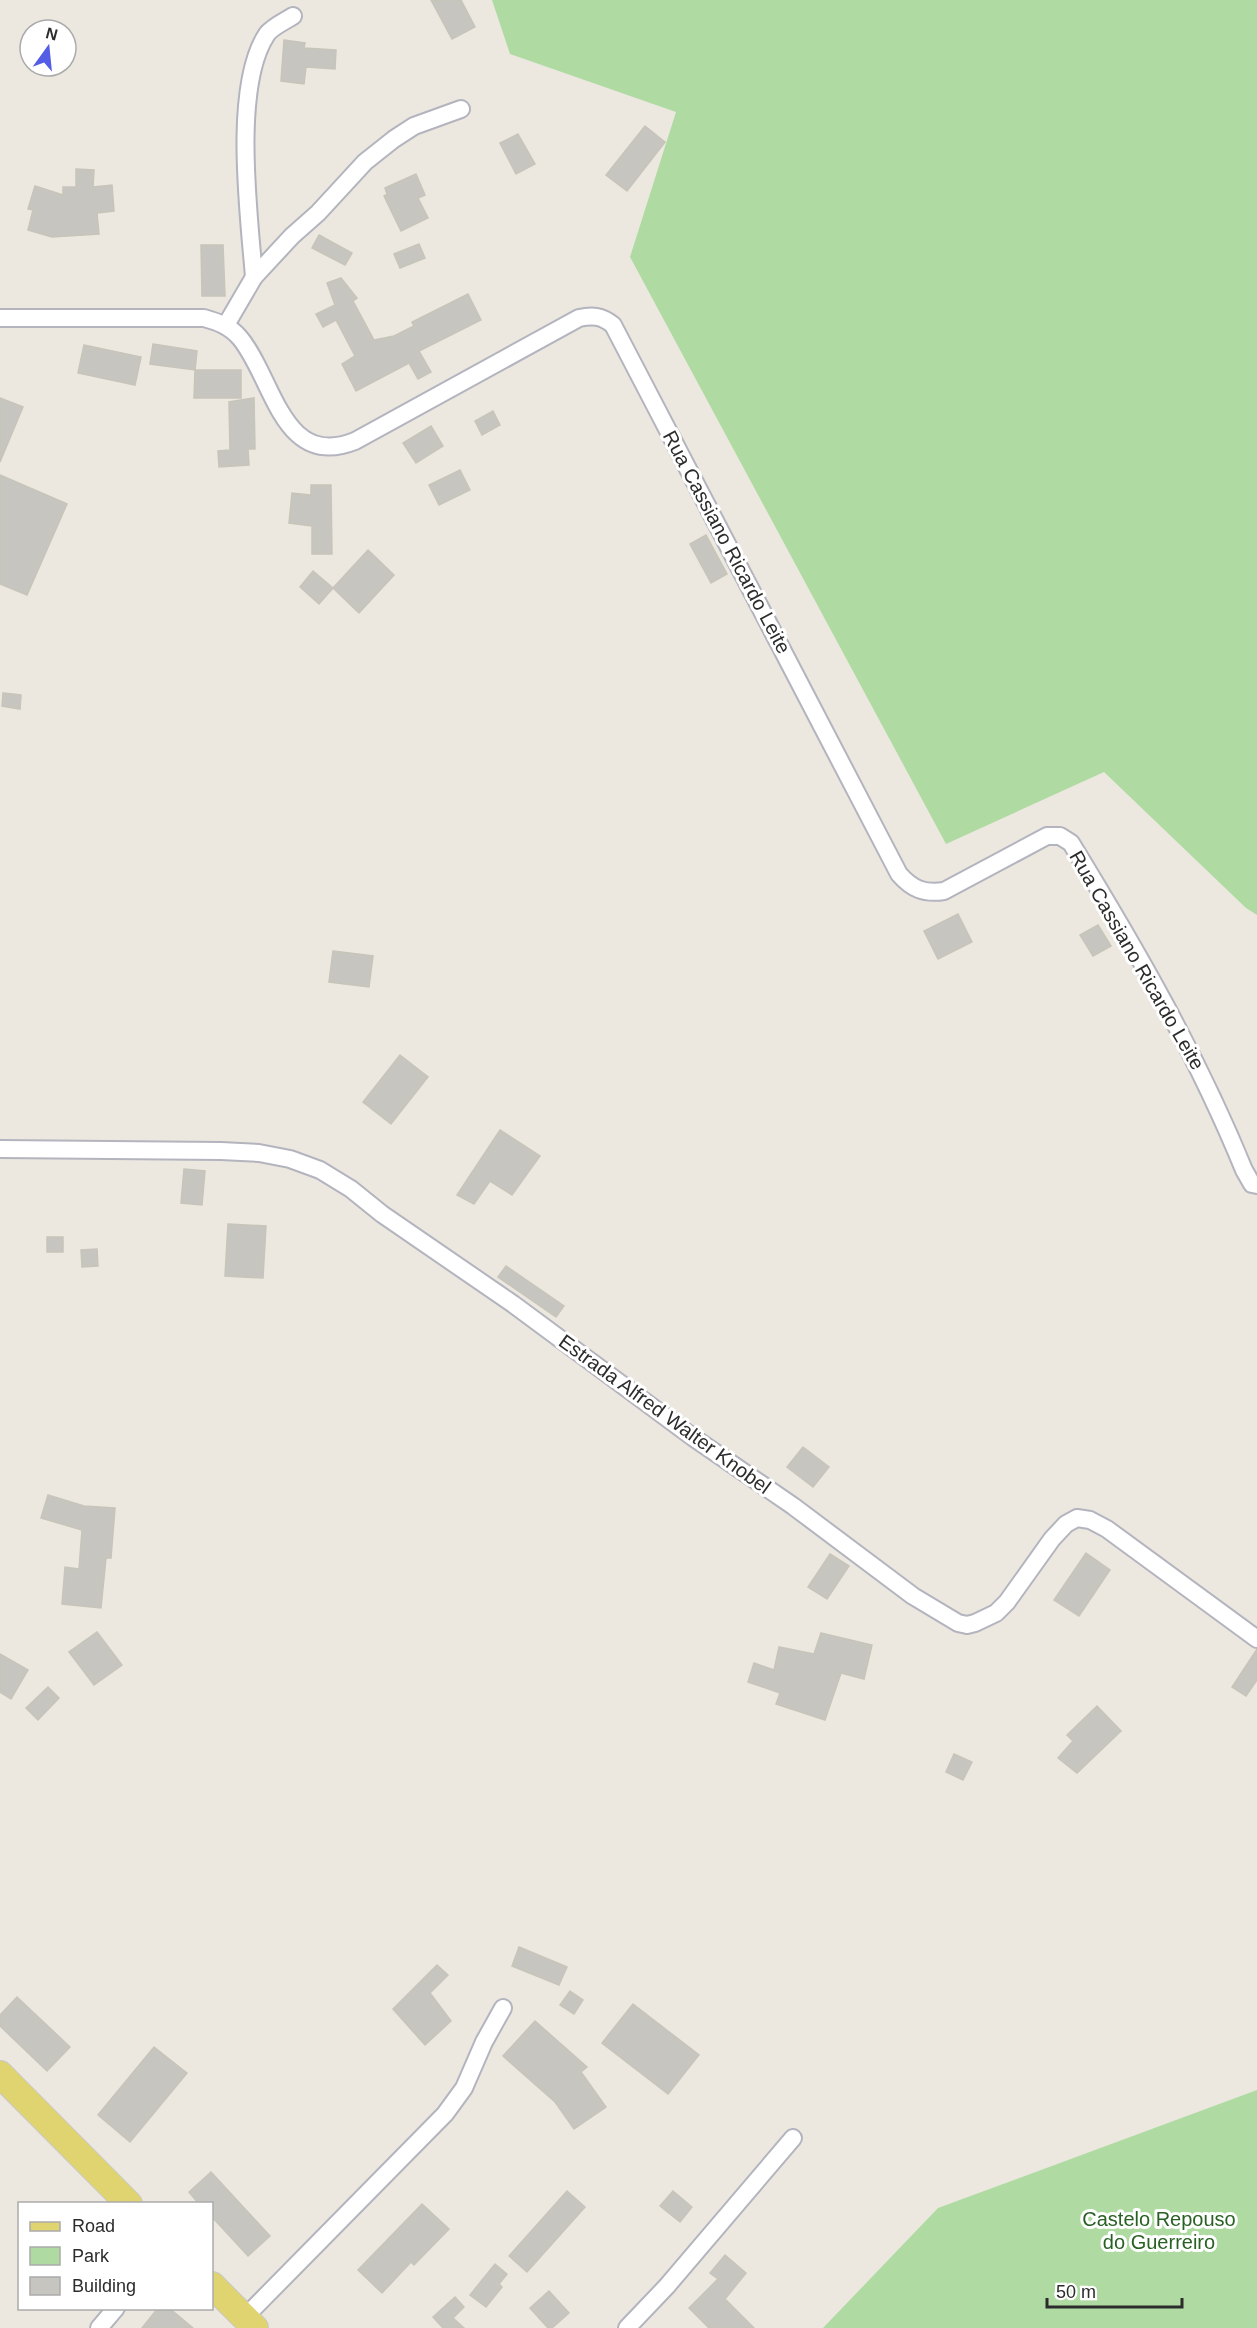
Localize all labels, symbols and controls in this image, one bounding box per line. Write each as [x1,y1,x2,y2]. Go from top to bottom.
north arrow [18,18,78,78]
text: N [44,24,60,44]
street label: Rua Cassiano Ricardo Leite [659,427,795,657]
street label: Rua Cassiano Ricardo Leite [1065,847,1209,1073]
street label: Estrada Alfred Walter Knobel [555,1330,775,1498]
legend [18,2202,213,2310]
park label: Castelo Repouso do Guerreiro [1082,2208,1236,2253]
text: Road [72,2216,115,2236]
text: Park [72,2246,110,2266]
scale bar [1047,2271,1182,2309]
text: Building [72,2276,136,2296]
text: 50 m [1056,2282,1096,2302]

